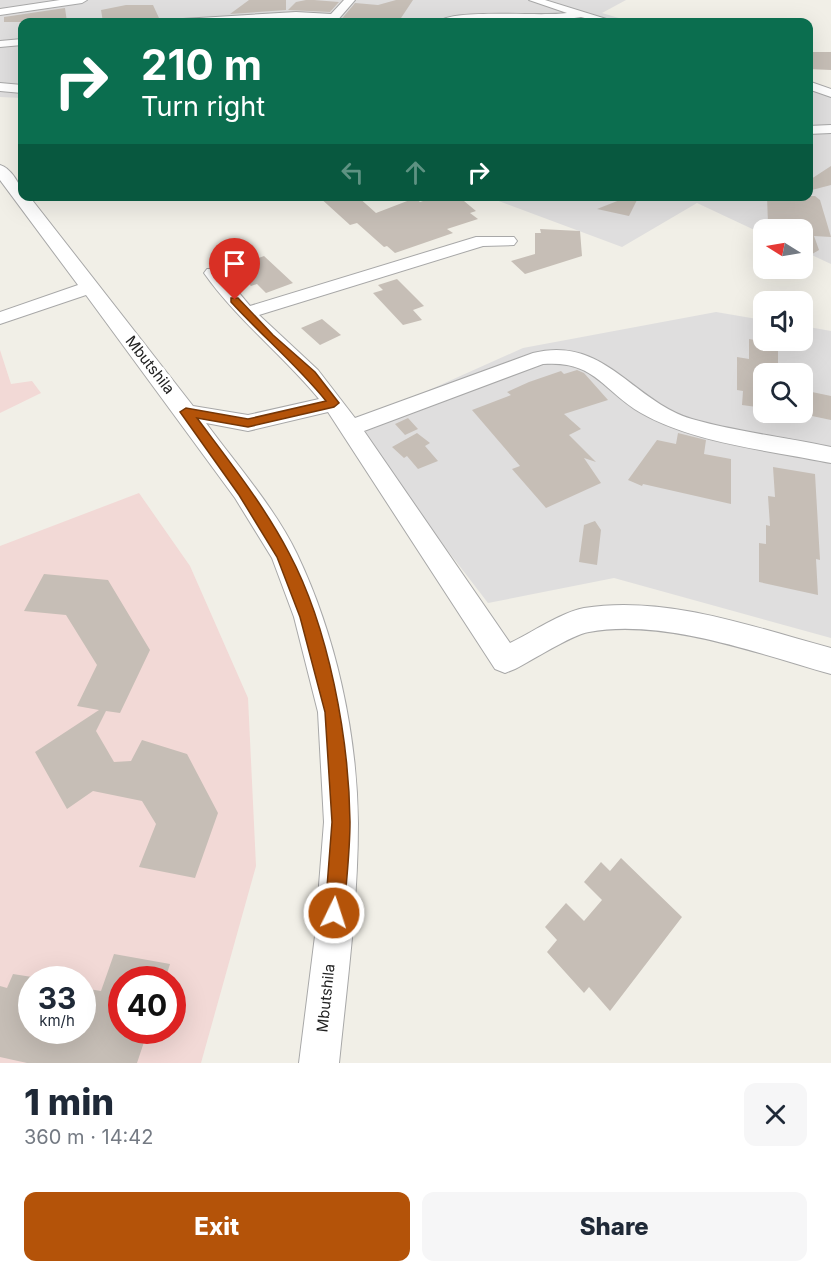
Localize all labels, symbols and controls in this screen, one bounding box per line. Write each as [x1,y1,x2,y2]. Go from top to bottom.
text: 210 m [141,39,262,90]
icon: right [42,42,120,120]
text: Turn right [141,90,265,123]
icon: left [336,156,369,189]
icon: ahead [399,156,432,189]
icon: right [462,156,495,189]
north arrow [753,219,813,279]
map controls [753,219,813,423]
pin [209,238,260,300]
icon: arrive [218,247,251,280]
button: sound [753,291,813,351]
street label: Mbutshila [122,332,179,398]
button: search [753,363,813,423]
position arrow [302,881,366,945]
street label: Mbutshila [312,963,339,1033]
speed limit sign: 40 [108,966,186,1044]
text: 33 [38,980,76,1016]
text: km/h [39,1011,75,1030]
text: 1 min [24,1080,114,1124]
button: close [744,1083,807,1146]
text: 360 m · 14:42 [24,1125,153,1149]
button: Exit [24,1192,410,1261]
button: Share [422,1192,807,1261]

